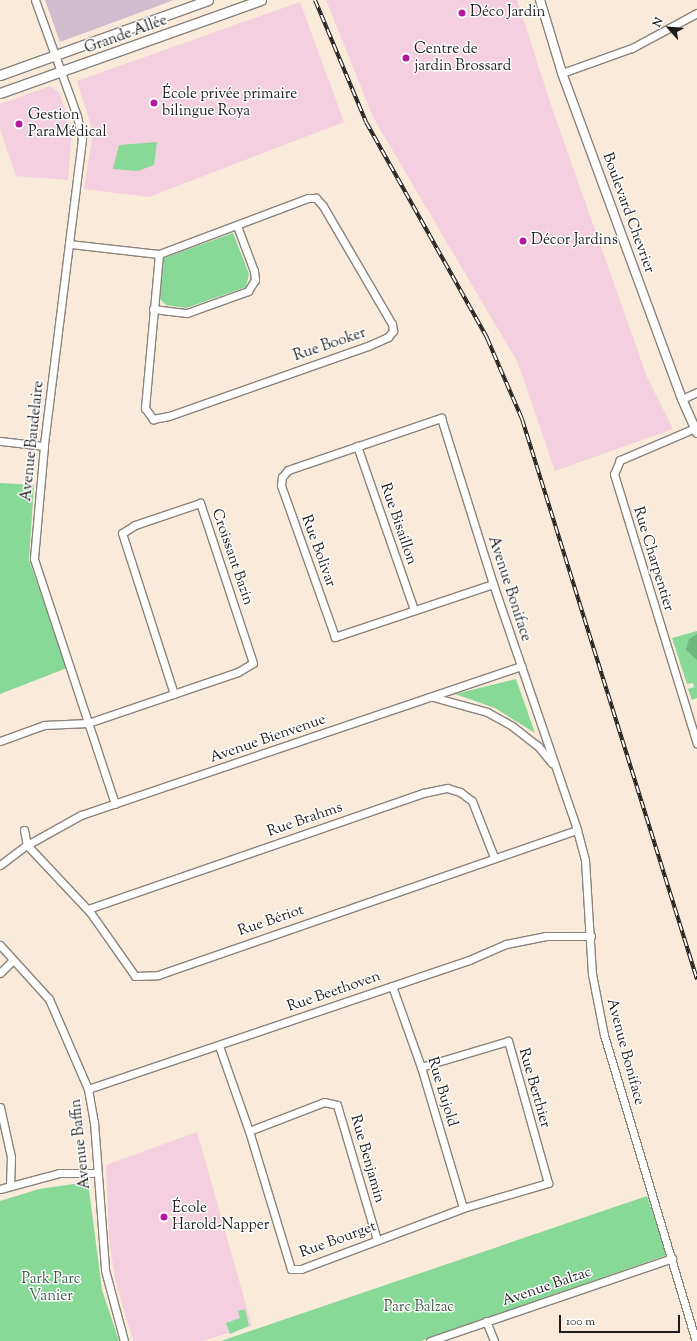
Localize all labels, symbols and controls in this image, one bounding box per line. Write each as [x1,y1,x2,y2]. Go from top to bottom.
place label: Déco Jardin [470,4,545,22]
marker: Déco Jardin [457,8,467,18]
north arrow [649,8,689,48]
street label: Grande Allée [82,12,170,58]
text: N [649,15,667,30]
place label: Centre de jardin Brossard [414,40,511,75]
marker: Centre de jardin Brossard [401,53,411,63]
place label: École privée primaire bilingue Roya [162,85,297,120]
marker: École privée primaire bilingue Roya [149,98,159,108]
place label: Gestion ParaMédical [28,106,107,141]
marker: Gestion ParaMédical [13,118,25,130]
street label: Boulevard Chevrier [598,150,658,276]
place label: Décor Jardins [531,232,618,250]
marker: Décor Jardins [518,236,528,246]
street label: Rue Booker [291,324,369,366]
street label: Avenue Baudelaire [18,380,48,502]
street label: Rue Bisaillon [376,481,420,567]
street label: Rue Charpentier [629,505,677,613]
street label: Croissant Bazin [207,506,257,608]
street label: Rue Bolivar [297,513,339,589]
street label: Avenue Boniface [483,534,535,644]
street label: Avenue Bienvenue [208,711,328,767]
street label: Rue Brahms [265,799,345,841]
street label: Rue Bériot [236,901,306,941]
street label: Rue Beethoven [285,968,383,1016]
street label: Avenue Boniface [602,997,648,1107]
street label: Rue Berthier [514,1046,554,1130]
street label: Rue Bujold [423,1055,461,1129]
street label: Avenue Baffin [67,1098,95,1190]
street label: Rue Benjamin [346,1113,388,1205]
place label: École Harold-Napper [172,1199,269,1234]
marker: École Harold-Napper [159,1212,169,1222]
street label: Rue Bourget [297,1218,379,1262]
street label: Avenue Balzac [500,1263,594,1311]
park label: Park Parc Vanier [21,1270,81,1305]
park label: Parc Balzac [384,1299,454,1317]
scale bar [561,1307,682,1333]
text: 100 m [566,1313,595,1331]

